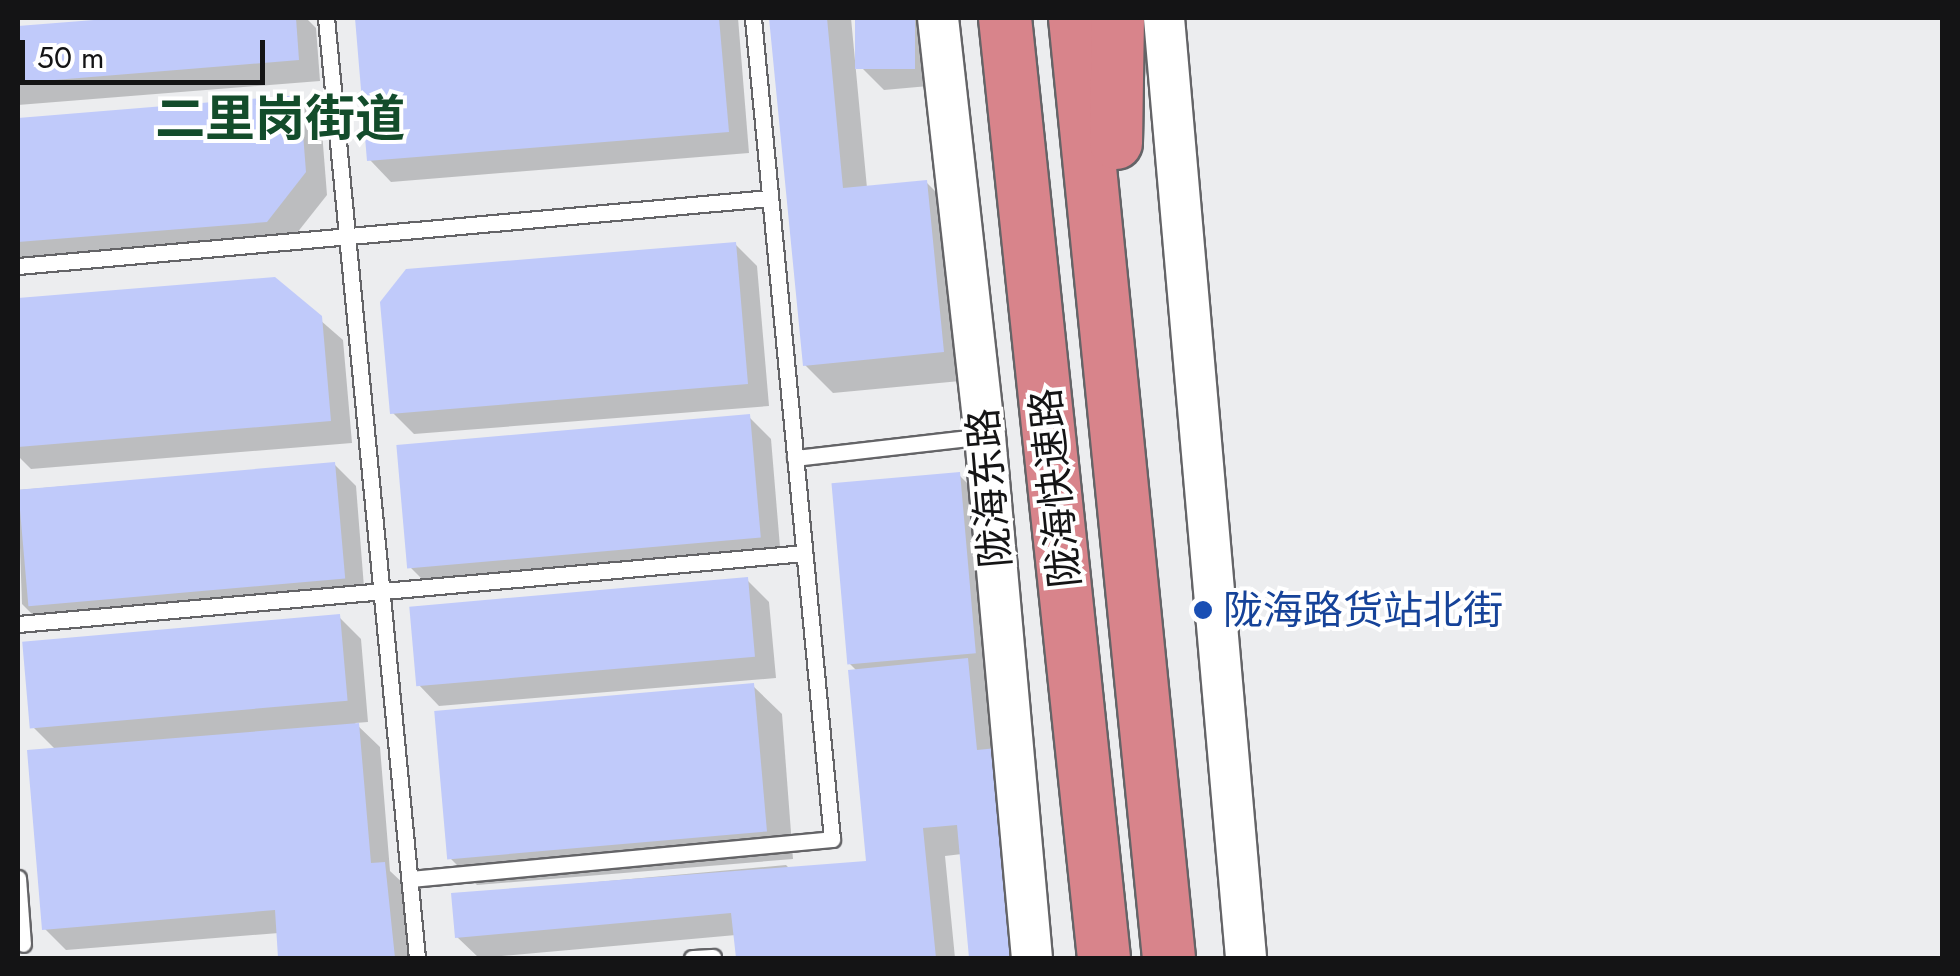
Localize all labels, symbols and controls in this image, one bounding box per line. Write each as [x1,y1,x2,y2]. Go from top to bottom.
scale bar [25,20,270,82]
text: 50 m [37,36,104,79]
district label: 二里岗街道 [155,89,405,149]
street label: 陇海快速路 [1021,386,1089,590]
street label: 陇海东路 [958,406,1020,570]
place label: 陇海路货站北街 [1223,586,1503,634]
marker: 陇海路货站北街 [1192,599,1214,621]

